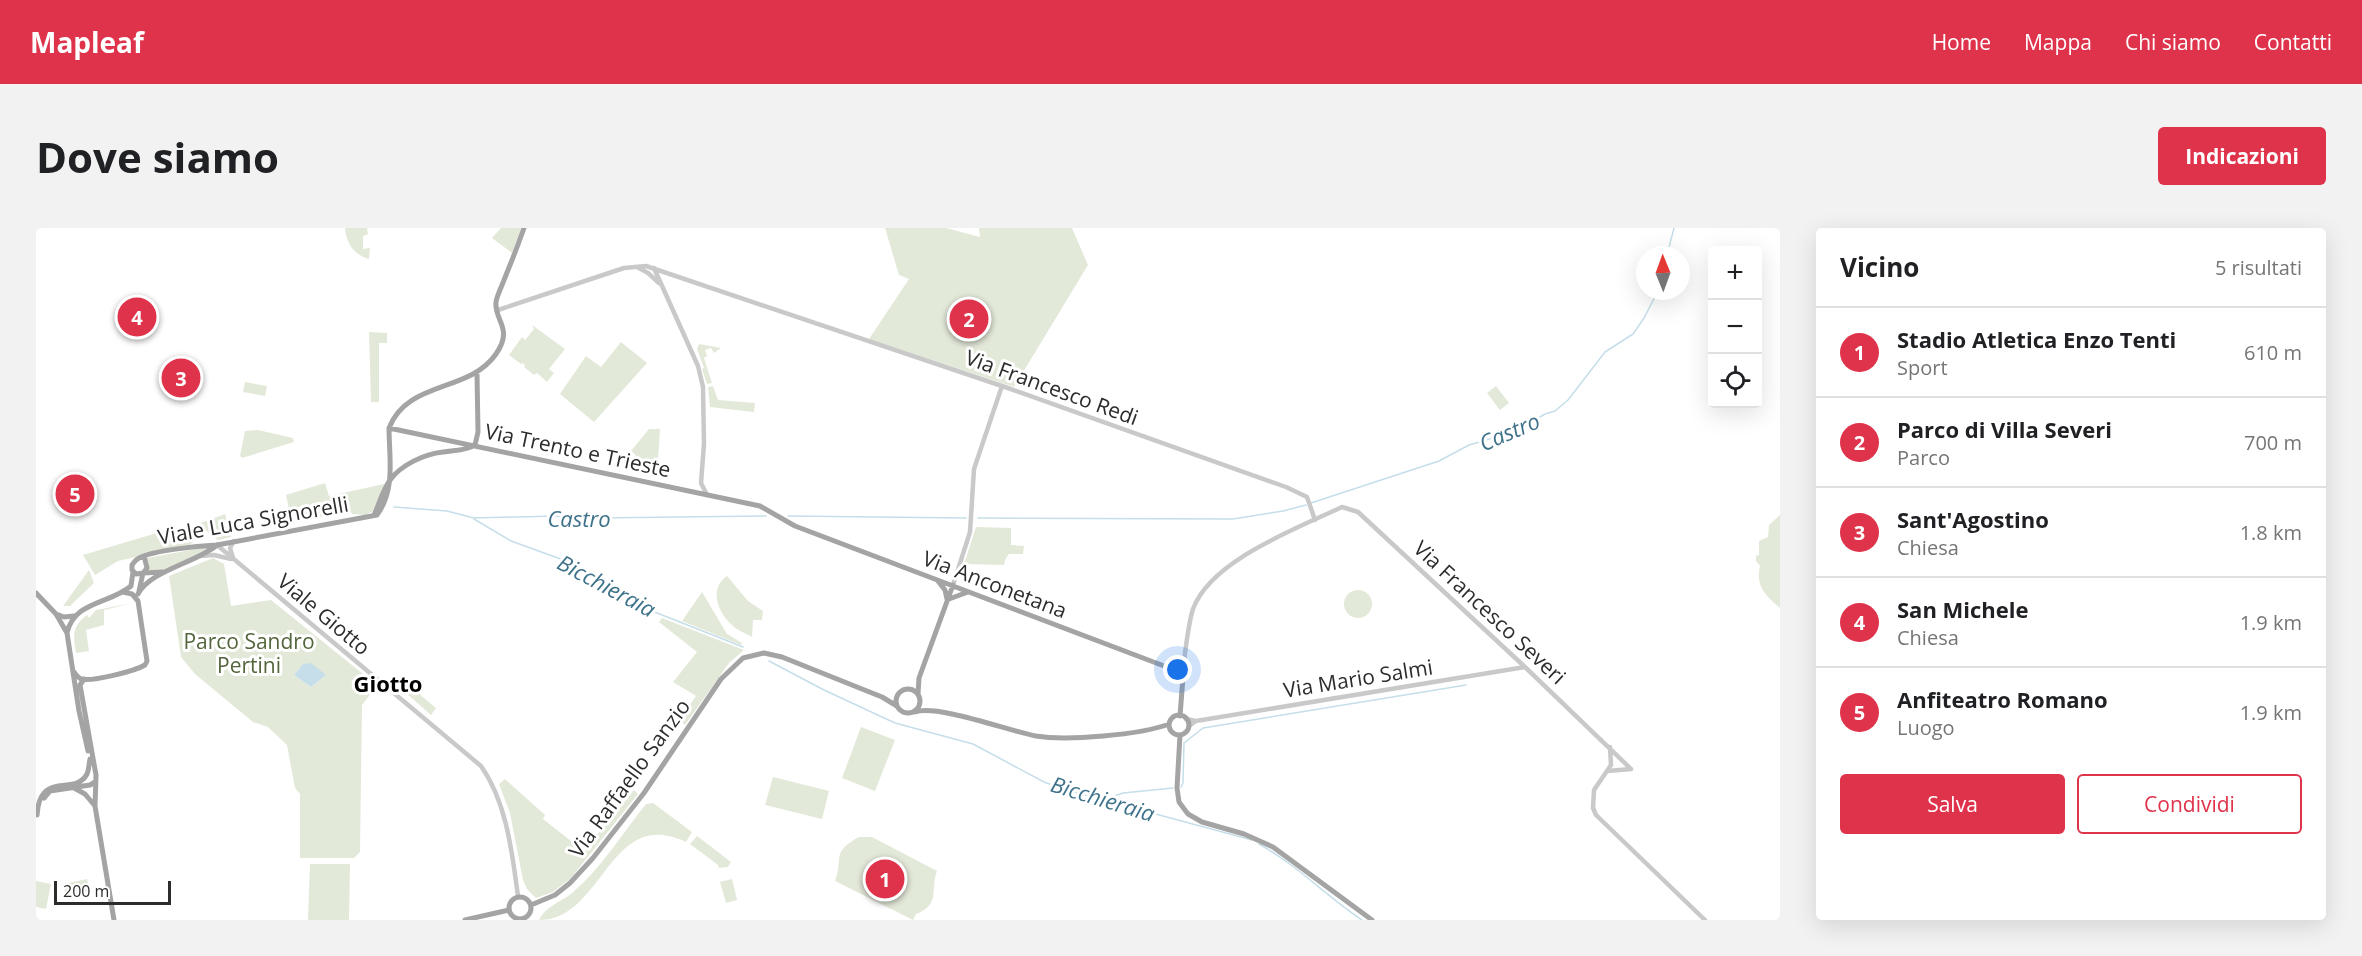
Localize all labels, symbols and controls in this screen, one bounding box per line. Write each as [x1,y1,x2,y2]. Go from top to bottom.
text: Mapleaf [30,23,144,61]
text: Home [1932,28,1991,56]
text: Mappa [2024,28,2092,56]
text: Chi siamo [2125,28,2221,56]
text: Contatti [2254,28,2332,56]
button: Indicazioni [2158,127,2326,185]
text: Dove siamo [36,128,279,185]
north arrow [1636,246,1690,300]
map controls [1708,246,1762,408]
button: + [1708,246,1762,300]
text: Vicino [1840,249,1919,285]
text: 5 risultati [2215,254,2302,281]
pin: 4 [118,294,156,340]
pin: 2 [950,296,988,341]
button: − [1708,300,1762,354]
text: Stadio Atletica Enzo Tenti [1897,324,2176,354]
text: 1 [1854,339,1865,366]
text: 610 m [2244,339,2302,366]
street label: Via Francesco Redi [962,343,1142,431]
button: locate [1708,354,1762,408]
text: Sport [1897,354,1948,381]
pin: 3 [162,356,200,400]
water label: Castro [1474,405,1544,457]
text: Parco di Villa Severi [1897,414,2112,444]
street label: Via Trento e Trieste [483,417,673,483]
text: 2 [1854,429,1865,456]
text: 700 m [2244,429,2302,456]
text: Parco [1897,444,1950,471]
pin: 5 [56,472,94,516]
street label: Viale Luca Signorelli [155,489,351,551]
water label: Castro [547,503,611,533]
text: Sant'Agostino [1897,504,2049,534]
text: 3 [1854,519,1865,546]
text: 1.8 km [2240,519,2302,546]
street label: Via Francesco Severi [1408,534,1572,690]
text: Chiesa [1897,534,1959,561]
street label: Via Anconetana [919,544,1071,624]
water label: Bicchieraia [553,547,661,623]
street label: Viale Giotto [272,567,376,661]
text: San Michele [1897,594,2029,624]
text: 4 [1854,609,1865,636]
text: 1.9 km [2240,609,2302,636]
text: Chiesa [1897,624,1959,651]
park label: Parco Sandro Pertini [183,627,315,679]
street label: Via Mario Salmi [1281,652,1435,704]
your location [1163,655,1192,684]
district label: Giotto [354,668,423,698]
text: Anfiteatro Romano [1897,684,2108,714]
street label: Via Raffaello Sanzio [562,693,696,863]
text: 5 [1854,699,1865,726]
text: 1.9 km [2240,699,2302,726]
text: Luogo [1897,714,1955,741]
water label: Bicchieraia [1047,768,1159,828]
button: Salva [1840,774,2065,834]
button: Condividi [2077,774,2302,834]
pin: 1 [866,856,904,902]
scale bar [54,878,171,906]
text: 200 m [63,880,109,902]

